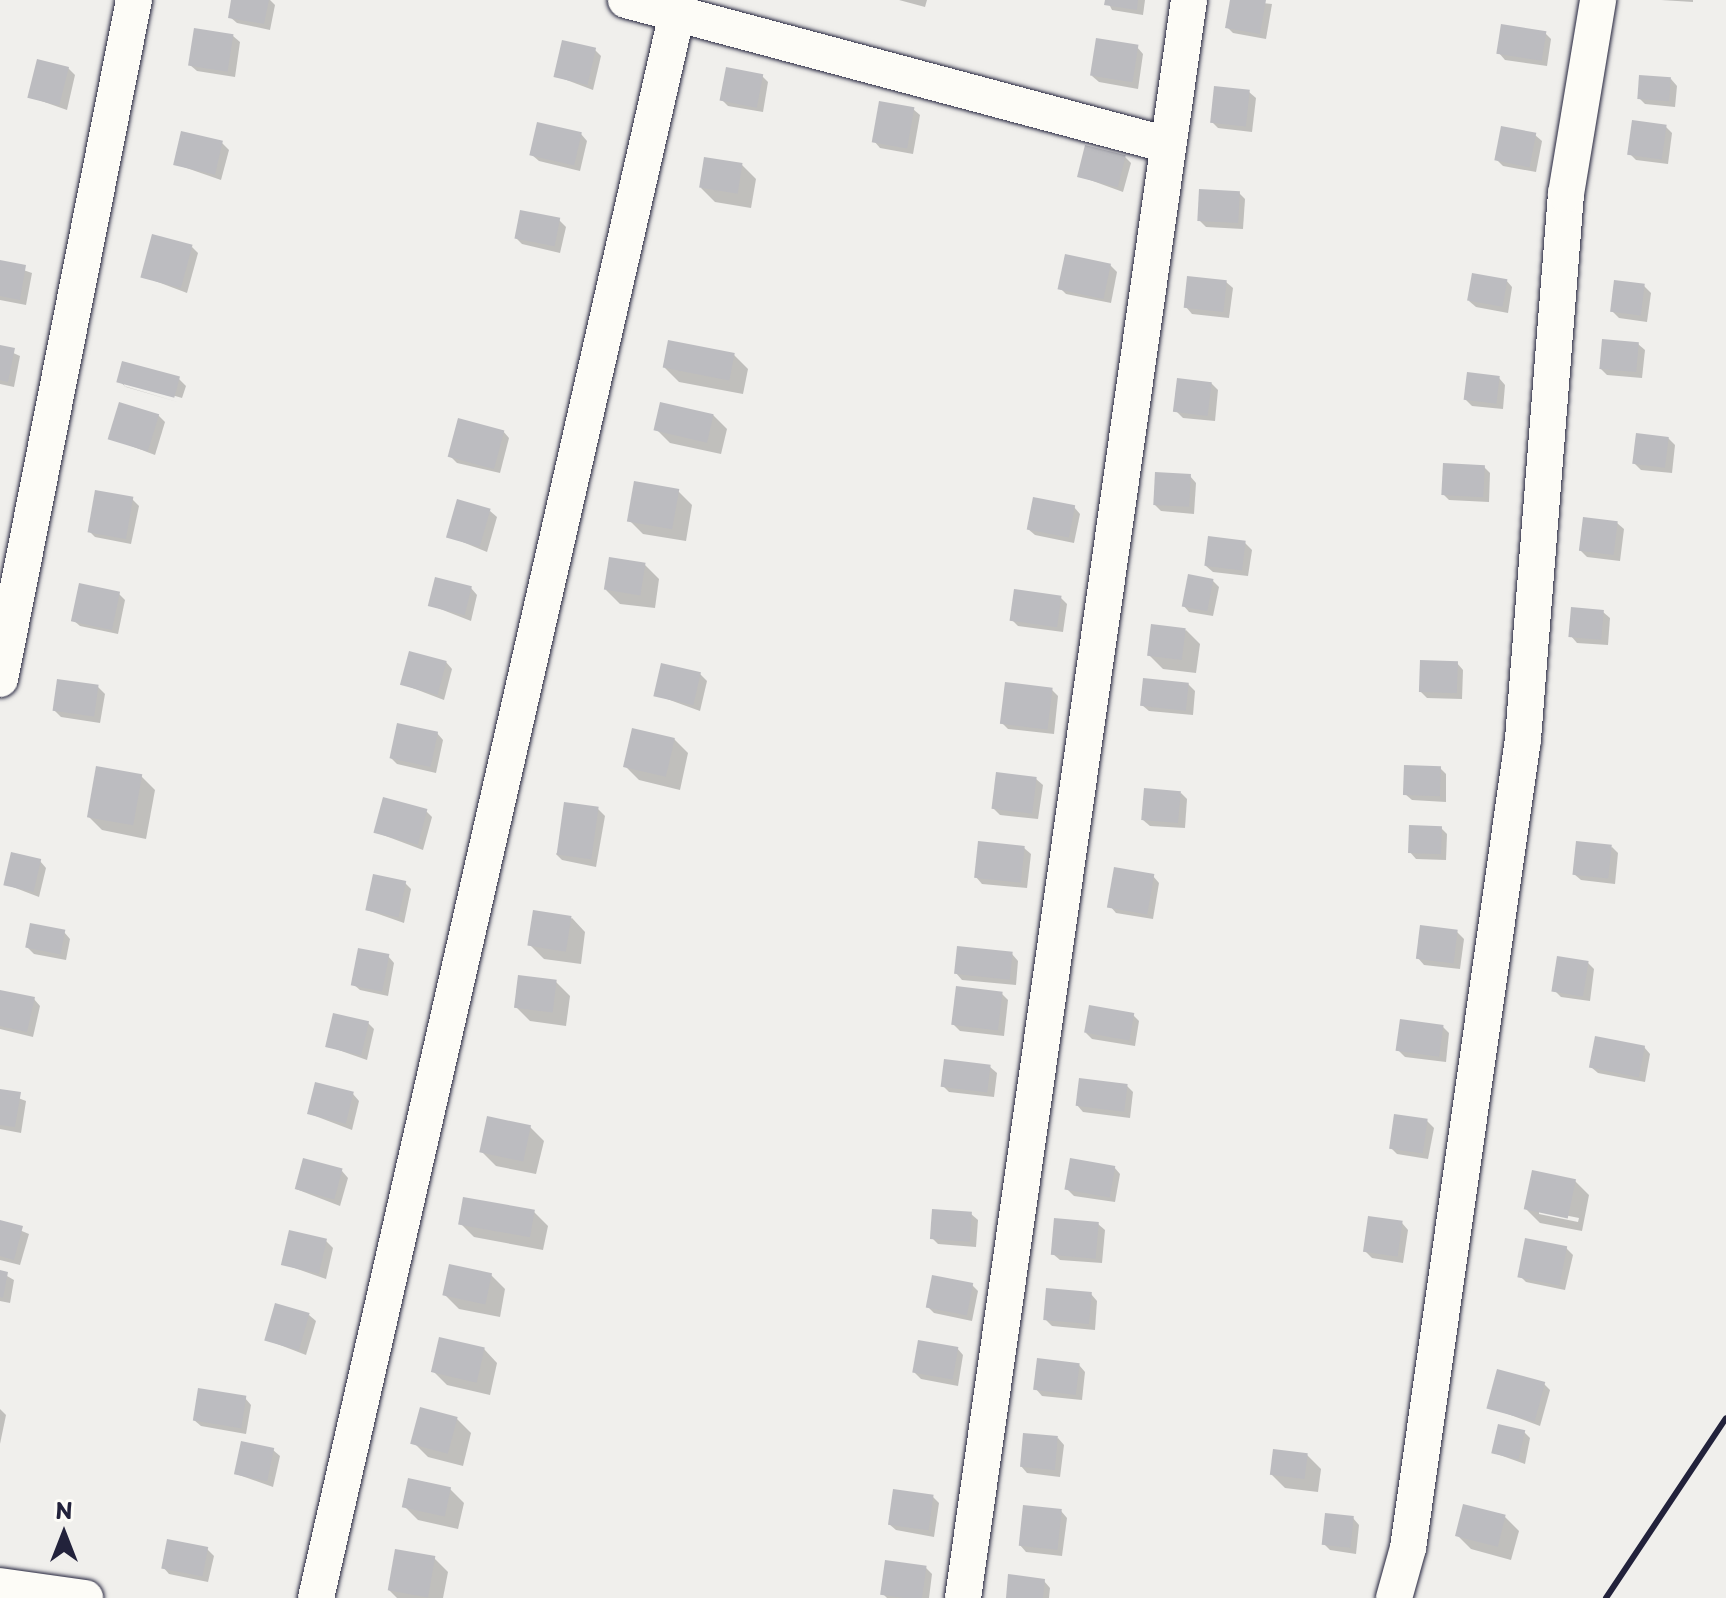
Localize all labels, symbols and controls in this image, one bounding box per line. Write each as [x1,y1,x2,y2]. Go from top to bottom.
text: N [55,1493,73,1526]
north arrow [24,1494,104,1574]

